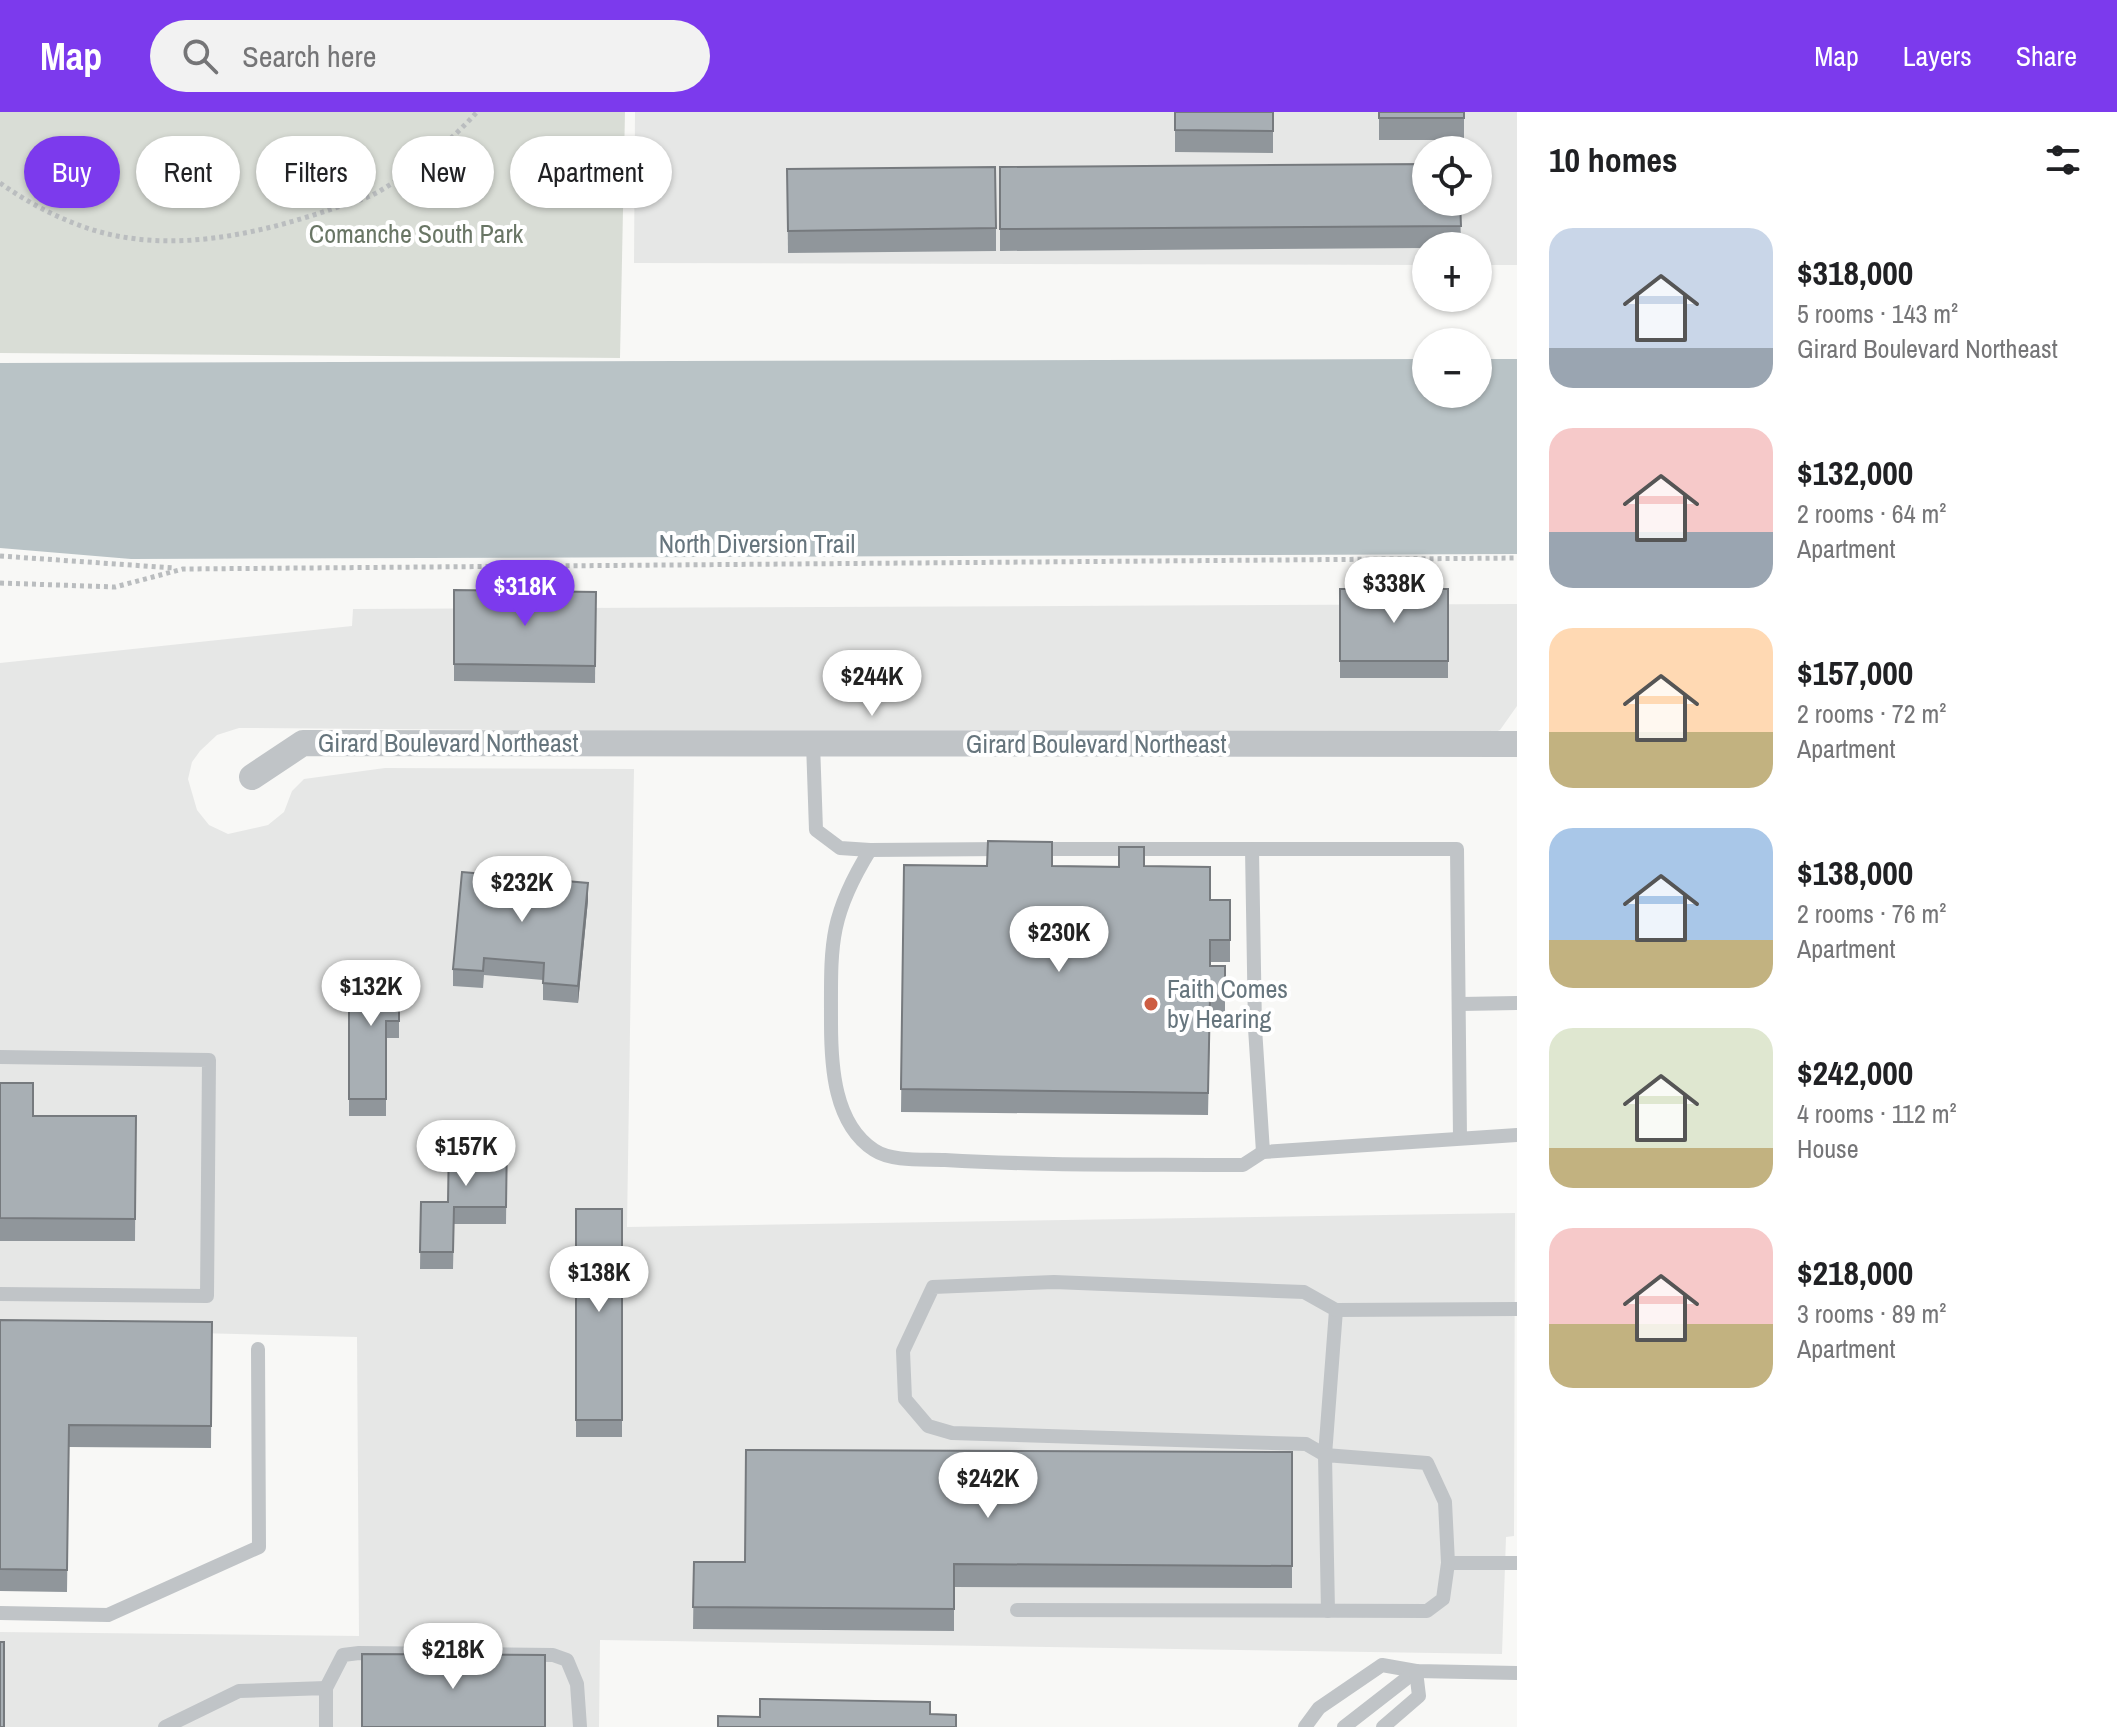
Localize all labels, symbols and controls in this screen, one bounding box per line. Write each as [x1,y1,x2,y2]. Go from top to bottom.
search box [150,20,710,92]
text: Map [40,31,102,82]
icon: search [178,34,222,78]
text: Search here [242,36,376,76]
text: Map [1814,37,1859,75]
text: Layers [1903,37,1972,75]
text: Share [2016,37,2077,75]
chip: Buy [24,136,120,208]
chip: Rent [136,136,240,208]
chip: Filters [256,136,376,208]
chip: New [392,136,494,208]
chip: Apartment [510,136,672,208]
map controls [1412,136,1492,408]
button: locate [1412,136,1492,216]
text: 10 homes [1549,137,1678,183]
icon: filters [2041,138,2085,182]
park label: Comanche South Park [309,216,524,251]
button: + [1412,232,1492,312]
text: $318,000 [1797,250,1913,296]
icon: home [1613,260,1709,356]
text: 5 rooms · 143 m² [1797,296,1958,331]
button: − [1412,328,1492,408]
text: Girard Boulevard Northeast [1797,331,2058,366]
text: $132,000 [1797,450,1913,496]
icon: home [1613,460,1709,556]
text: 2 rooms · 64 m² [1797,496,1946,531]
street label: North Diversion Trail [659,526,855,561]
text: Apartment [1797,531,1895,566]
pin: $338K [1338,557,1450,625]
pin: $318K [469,560,581,628]
text: $338K [1363,565,1425,600]
text: $318K [494,568,556,603]
pin: $244K [816,650,928,718]
text: $157,000 [1797,650,1913,696]
text: $244K [841,658,903,693]
icon: home [1613,660,1709,756]
text: 2 rooms · 72 m² [1797,696,1946,731]
street label: Girard Boulevard Northeast [318,725,578,760]
street label: Girard Boulevard Northeast [966,726,1226,761]
text: Apartment [1797,731,1895,766]
text: $138,000 [1797,850,1913,896]
pin: $232K [466,856,578,924]
icon: home [1613,860,1709,956]
text: $232K [491,864,553,899]
text: 2 rooms · 76 m² [1797,896,1946,931]
pin: $230K [1003,906,1115,974]
text: $230K [1028,914,1090,949]
text: Apartment [1797,931,1895,966]
pin: $132K [315,960,427,1028]
text: $132K [340,968,402,1003]
place label: Faith Comes by Hearing [1167,971,1288,1036]
marker: Faith Comes by Hearing [1142,995,1160,1013]
text: $242,000 [1797,1050,1913,1096]
icon: home [1613,1060,1709,1156]
text: 4 rooms · 112 m² [1797,1096,1957,1131]
pin: $157K [410,1120,522,1188]
text: $157K [435,1128,497,1163]
text: House [1797,1131,1859,1166]
pin: $138K [543,1246,655,1314]
text: $218,000 [1797,1250,1913,1296]
text: $138K [568,1254,630,1289]
icon: home [1613,1260,1709,1356]
text: 3 rooms · 89 m² [1797,1296,1946,1331]
text: Apartment [1797,1331,1895,1366]
pin: $242K [932,1452,1044,1520]
text: $242K [957,1460,1019,1495]
pin: $218K [397,1623,509,1691]
text: $218K [422,1631,484,1666]

